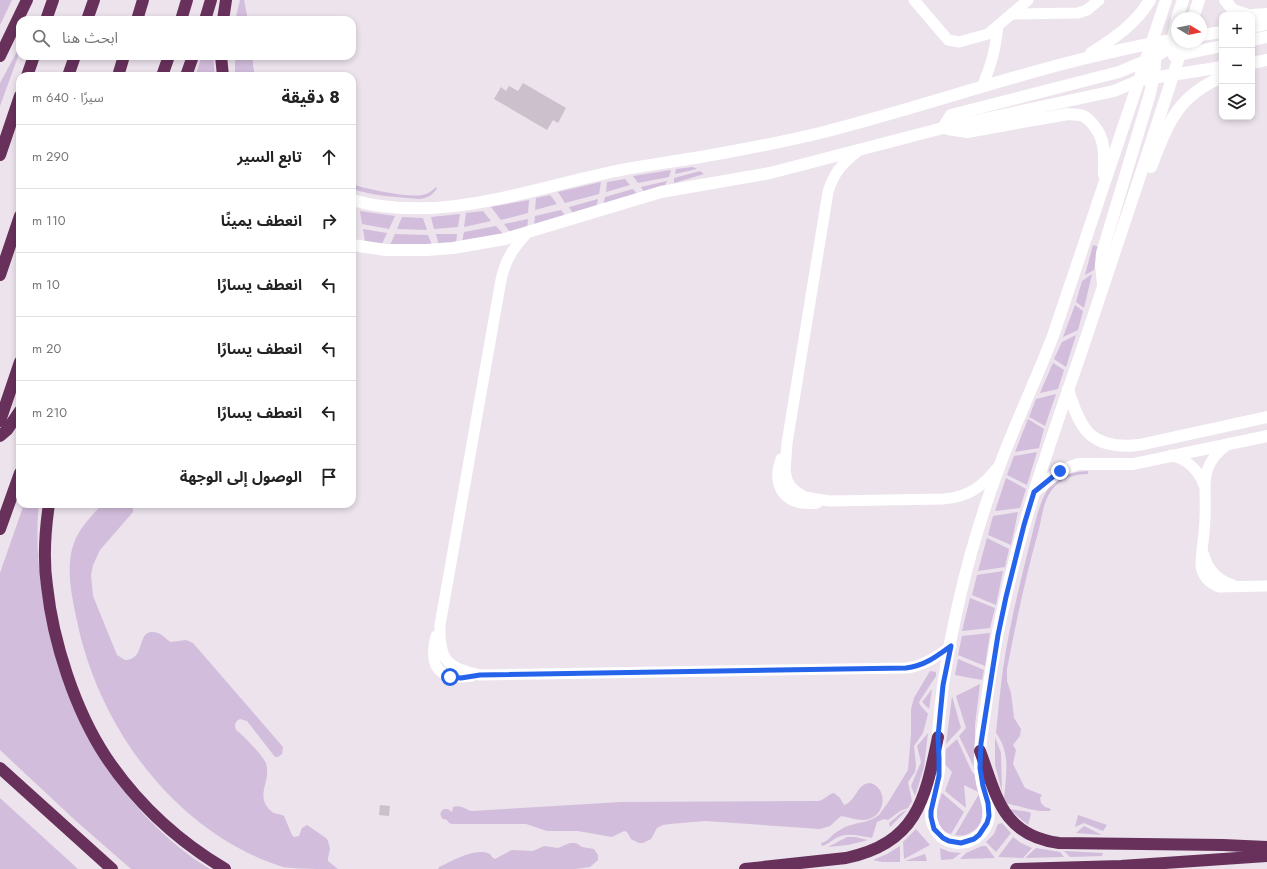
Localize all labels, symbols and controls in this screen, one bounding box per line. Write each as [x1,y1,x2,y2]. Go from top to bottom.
north arrow [1171,12,1207,48]
map controls [1219,12,1255,120]
button: + [1219,12,1255,48]
search box [16,16,356,60]
icon: search [30,27,52,49]
text: ابحث هنا [62,27,118,49]
button: − [1219,48,1255,84]
button: layers [1219,84,1255,120]
text: 8 دقيقة [281,85,340,109]
text: سيرًا · 640 m [32,88,104,107]
text: تابع السير [237,146,302,168]
icon: ahead [318,146,340,168]
text: 290 m [32,147,69,166]
text: انعطف يمينًا [221,210,302,232]
icon: right [318,210,340,232]
text: 110 m [32,211,66,230]
text: انعطف يسارًا [217,274,302,296]
icon: left [318,274,340,296]
text: 10 m [32,275,60,294]
text: انعطف يسارًا [217,338,302,360]
icon: left [318,338,340,360]
text: 20 m [32,339,61,358]
text: انعطف يسارًا [217,402,302,424]
icon: left [318,402,340,424]
text: 210 m [32,403,67,422]
route end [1051,462,1069,480]
text: الوصول إلى الوجهة [180,466,302,488]
icon: arrive [318,466,340,488]
route start [441,668,459,686]

